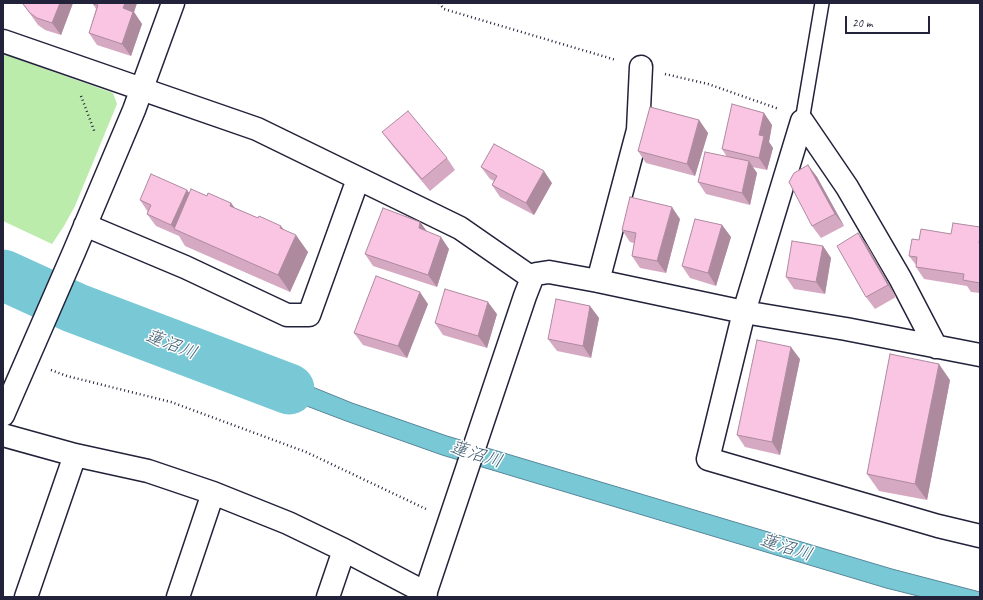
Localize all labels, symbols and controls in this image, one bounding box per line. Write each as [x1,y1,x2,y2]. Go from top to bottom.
scale bar [847,8,932,34]
text: 20 m [852,15,872,31]
water label: 蓮沼川 [142,325,200,365]
water label: 蓮沼川 [447,437,505,473]
water label: 蓮沼川 [757,530,815,566]

